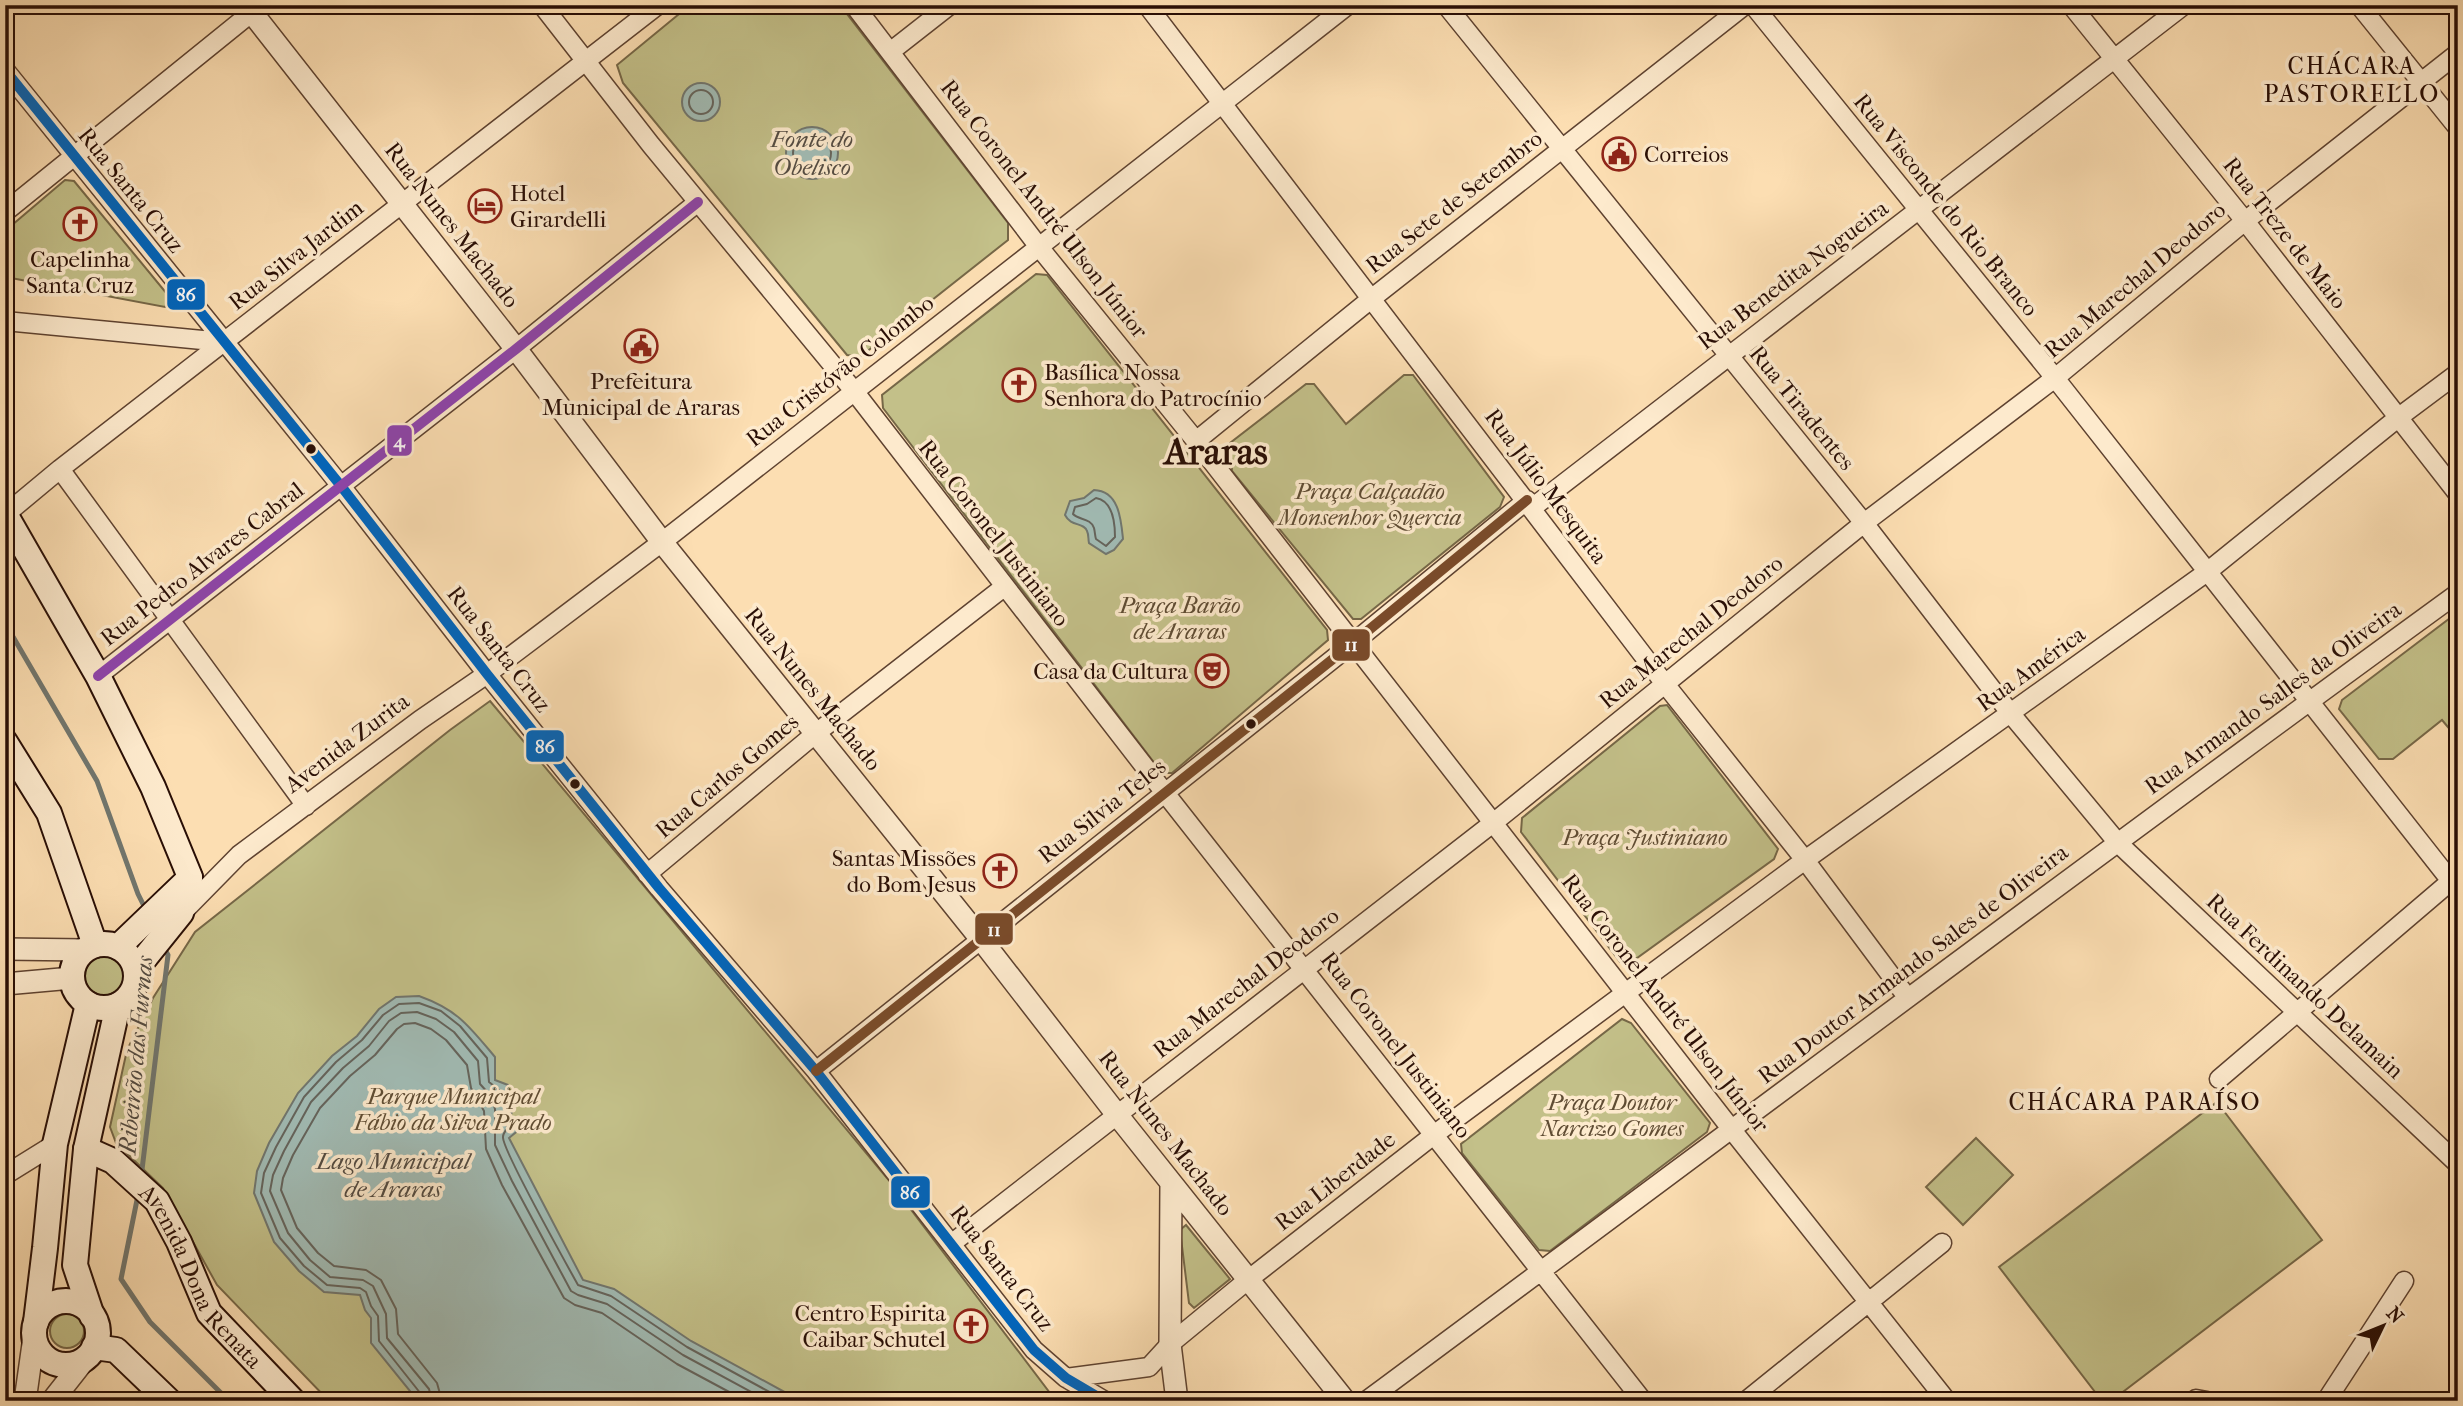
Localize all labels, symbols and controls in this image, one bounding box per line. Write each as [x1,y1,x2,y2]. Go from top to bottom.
district label: CHÁCARA PASTORELLO [2264,51,2440,108]
street label: Rua Coronel André Ulson Júnior [935,74,1153,344]
street label: Rua Visconde do Rio Branco [1848,88,2044,322]
street label: Rua Santa Cruz [72,122,190,258]
water label: Fonte do Obelisco [770,125,853,181]
street label: Rua Sete de Setembro [1360,125,1548,279]
public building icon: Correios [1600,135,1638,173]
street label: Rua Nunes Machado [379,137,525,313]
place label: Correios [1644,141,1729,168]
street label: Rua Treze de Maio [2217,152,2353,314]
place label: Hotel Girardelli [510,180,607,233]
hotel icon: Hotel Girardelli [466,187,504,225]
street label: Rua Silva Jardim [223,194,369,316]
street label: Rua Benedita Nogueira [1692,194,1894,355]
street label: Rua Marechal Deodoro [2039,196,2231,364]
church icon: Capelinha Santa Cruz [61,205,99,243]
place label: Capelinha Santa Cruz [26,246,134,299]
line badge: 86 [166,278,206,311]
text: 86 [176,284,197,306]
street label: Rua Cristóvão Colombo [741,289,939,453]
public building icon: Prefeitura Municipal de Araras [622,327,660,365]
street label: Rua Tiradentes [1744,340,1860,476]
place label: Basílica Nossa Senhora do Patrocínio [1044,359,1262,412]
church icon: Basílica Nossa Senhora do Patrocínio [1000,366,1038,404]
place label: Prefeitura Municipal de Araras [542,368,740,421]
street label: Rua Júlio Mesquita [1479,403,1613,569]
line badge: 4 [386,424,413,457]
text: 4 [392,430,405,452]
district label: Araras [1162,430,1268,474]
street label: Rua Coronel Justiniano [913,434,1075,632]
unlabelled marker [304,442,318,456]
street label: Rua Pedro Alvares Cabral [95,476,310,652]
park label: Praça Calçadão Monsenhor Quercia [1276,478,1462,531]
street label: Rua Marechal Deodoro [1594,550,1788,714]
street label: Rua Santa Cruz [441,580,557,718]
park label: Praça Barão de Araras [1118,592,1241,645]
street label: Rua Armando Salles da Oliveira [2140,596,2407,800]
street label: Rua Nunes Machado [739,602,887,776]
street label: Rua América [1972,620,2091,717]
line badge: 11 [1331,628,1371,662]
text: 11 [1344,634,1358,656]
theatre icon: Casa da Cultura [1193,652,1231,690]
place label: Casa da Cultura [1033,658,1188,685]
street label: Avenida Zurita [279,687,415,799]
street label: Rua Carlos Gomes [650,708,804,844]
unlabelled marker [1244,717,1258,731]
line badge: 86 [525,729,565,763]
text: 86 [535,736,556,758]
street label: Rua Silvia Teles [1033,753,1171,869]
unlabelled marker [568,777,582,791]
park label: Praça Justiniano [1561,824,1728,851]
street label: Rua Doutor Armando Sales de Oliveira [1753,838,2074,1089]
place label: Santas Missões do Bom Jesus [832,845,976,898]
church icon: Santas Missões do Bom Jesus [981,852,1019,890]
street label: Rua Coronel André Ulson Júnior [1556,868,1774,1138]
street label: Rua Ferdinando Delamain [2201,888,2410,1085]
street label: Rua Marechal Deodoro [1148,902,1344,1064]
line badge: 11 [974,912,1014,946]
text: 11 [987,919,1001,941]
street label: Rua Coronel Justiniano [1315,946,1477,1144]
water label: Ribeirão das Furnas [113,954,159,1157]
street label: Rua Nunes Machado [1093,1045,1239,1221]
park label: Parque Municipal Fábio da Silva Prado [353,1083,552,1136]
district label: CHÁCARA PARAÍSO [2009,1087,2261,1116]
park label: Praça Doutor Narcizo Gomes [1539,1089,1684,1142]
street label: Rua Liberdade [1269,1126,1401,1236]
water label: Lago Municipal de Araras [314,1147,473,1203]
line badge: 86 [890,1175,931,1209]
street label: Avenida Dona Renata [133,1178,268,1374]
text: 86 [900,1182,921,1204]
street label: Rua Santa Cruz [944,1199,1060,1337]
north arrow [2348,1290,2418,1360]
place label: Centro Espirita Caibar Schutel [795,1300,947,1353]
text: N [2382,1302,2408,1328]
church icon: Centro Espirita Caibar Schutel [952,1307,990,1345]

